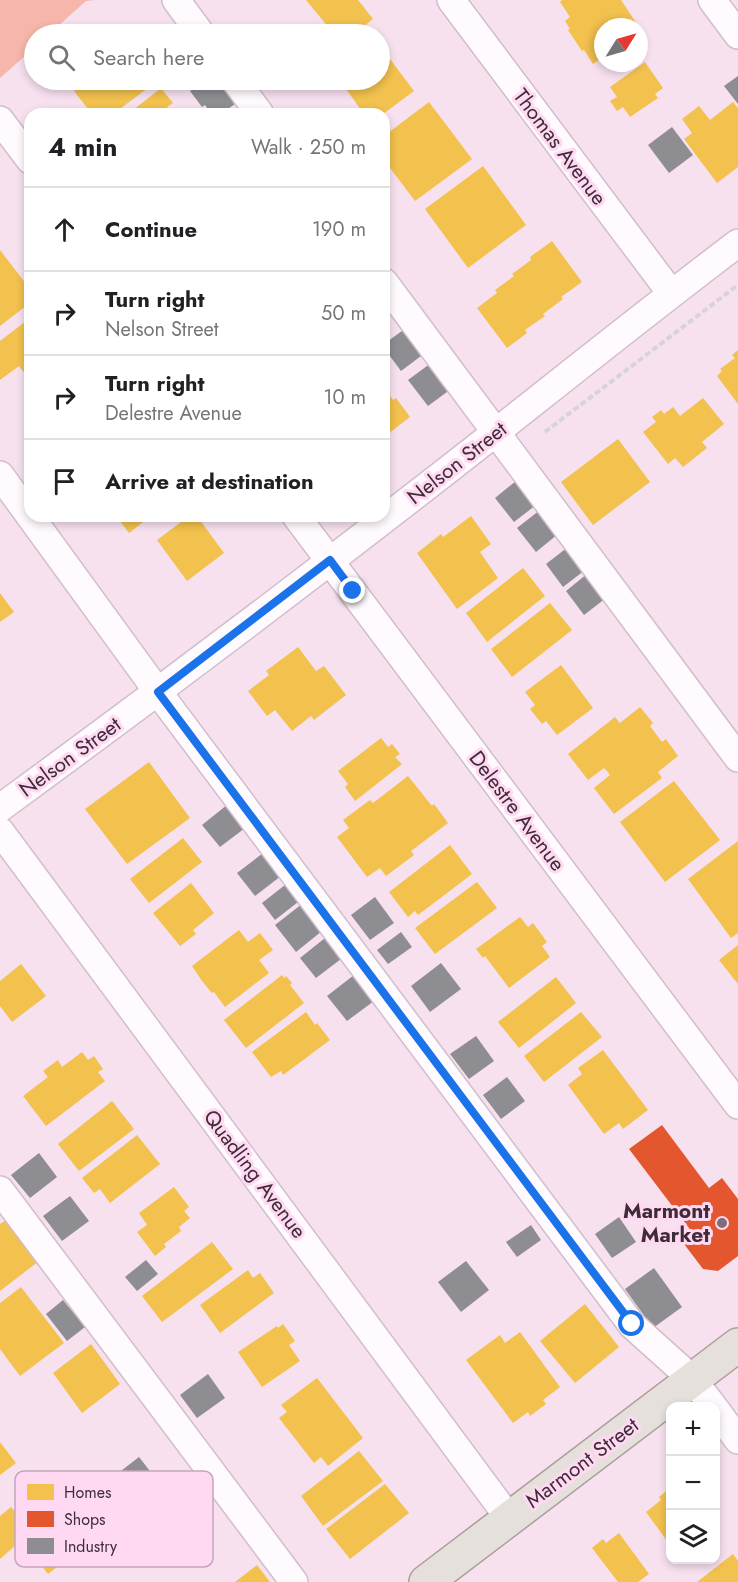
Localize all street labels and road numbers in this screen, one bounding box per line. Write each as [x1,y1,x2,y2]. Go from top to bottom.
street label: Thomas Avenue [506,82,614,212]
street label: Nelson Street [401,414,513,512]
street label: Nelson Street [13,710,127,804]
street label: Delestre Avenue [462,745,572,878]
street label: Quadling Avenue [196,1103,314,1245]
street label: Marmont Street [519,1411,645,1515]

